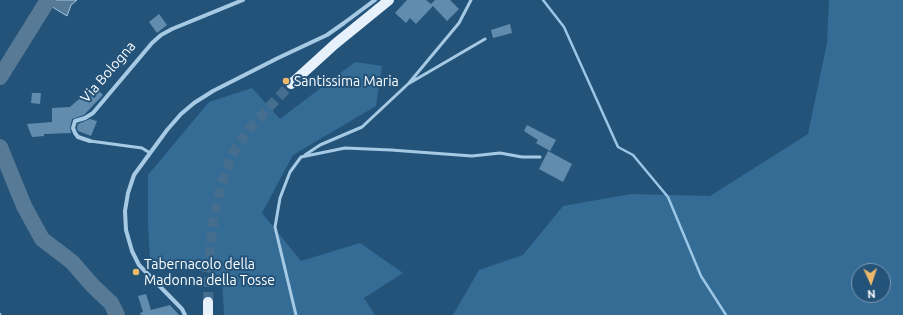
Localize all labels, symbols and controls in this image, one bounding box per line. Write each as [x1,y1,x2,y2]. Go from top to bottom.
street label: Via Bologna [77,38,139,106]
place label: Santissima Maria [294,73,399,89]
marker: Santissima Maria [281,76,291,86]
place label: Tabernacolo della Madonna della Tosse [144,256,275,288]
north arrow [851,263,891,303]
marker: Tabernacolo della Madonna della Tosse [131,267,141,277]
text: N [867,288,876,300]

